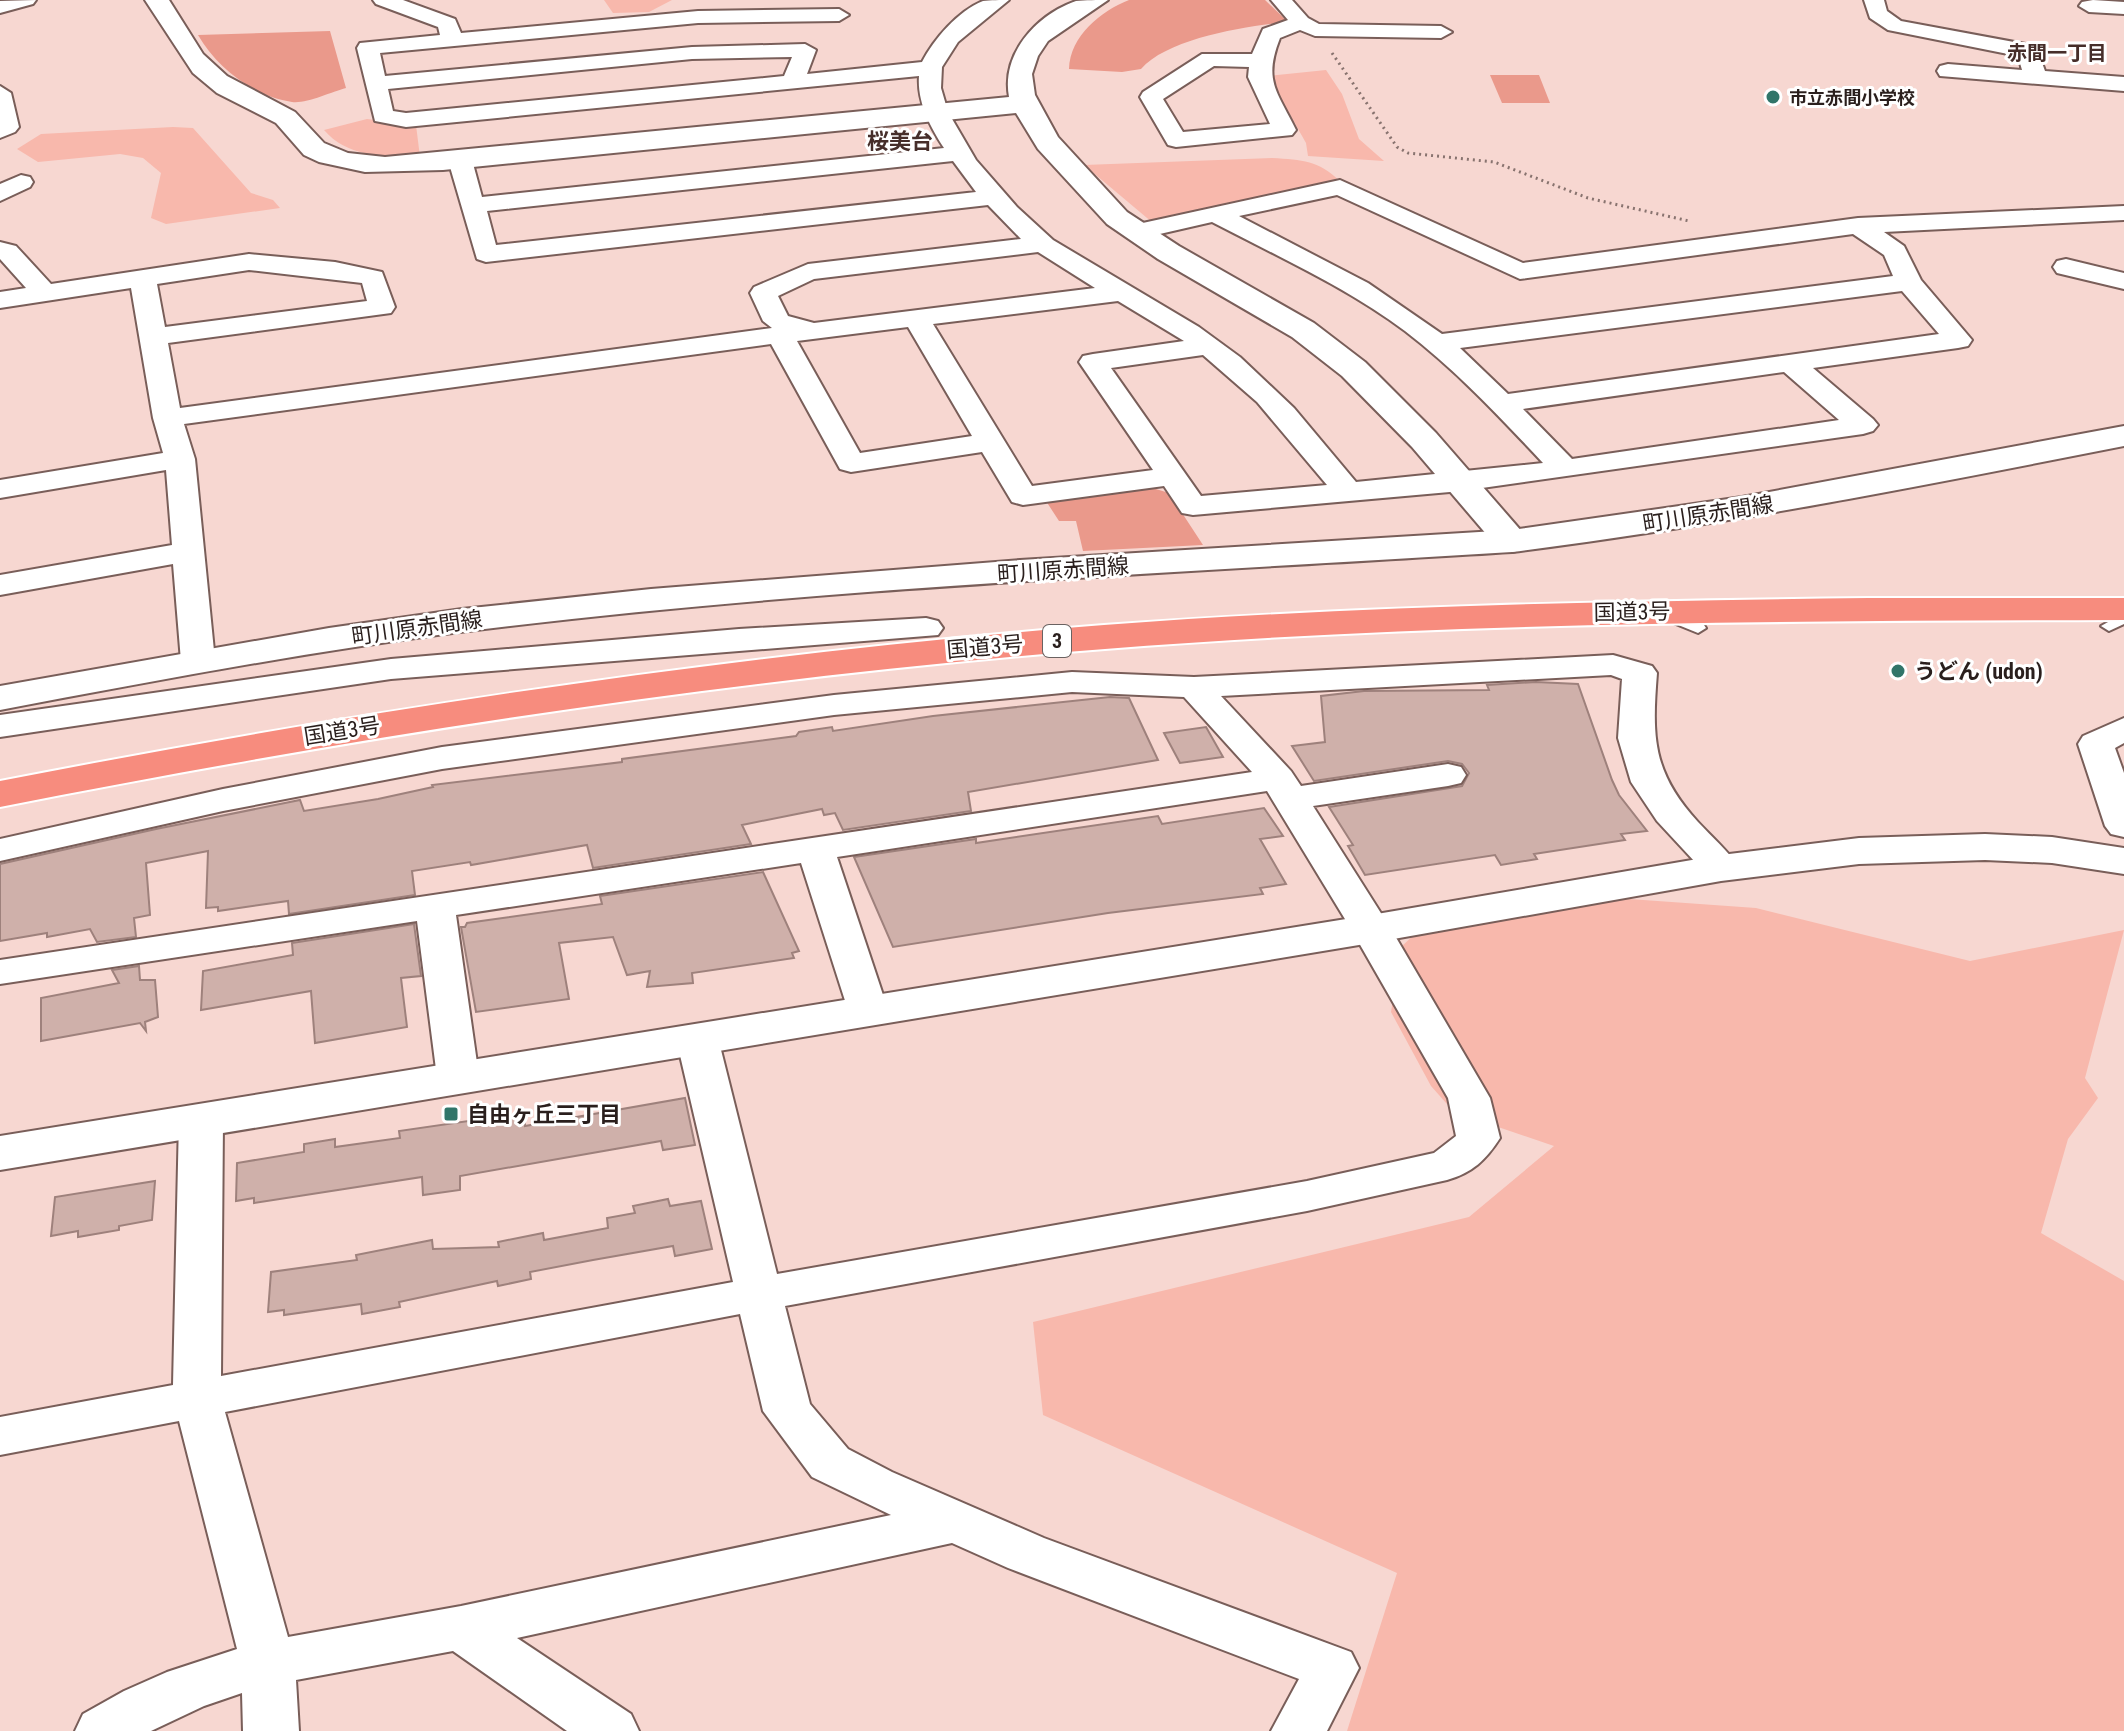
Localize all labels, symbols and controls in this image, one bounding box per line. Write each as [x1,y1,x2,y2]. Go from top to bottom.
district label: 赤間一丁目 [2007,41,2107,65]
place label: 市立赤間小学校 [1789,87,1915,108]
marker: 市立赤間小学校 [1764,88,1782,106]
district label: 桜美台 [867,129,933,154]
street label: 町川原赤間線 [1641,491,1775,537]
street label: 町川原赤間線 [996,553,1130,587]
street label: 国道3号 [1593,599,1671,625]
street label: 町川原赤間線 [350,606,484,650]
road number: 3 [1043,625,1071,657]
street label: 国道3号 [946,631,1024,663]
place label: うどん (udon) [1914,659,2043,684]
marker: うどん (udon) [1889,662,1907,680]
street label: 国道3号 [302,713,382,749]
place label: 自由ヶ丘三丁目 [467,1102,621,1127]
marker: 自由ヶ丘三丁目 [442,1105,460,1123]

